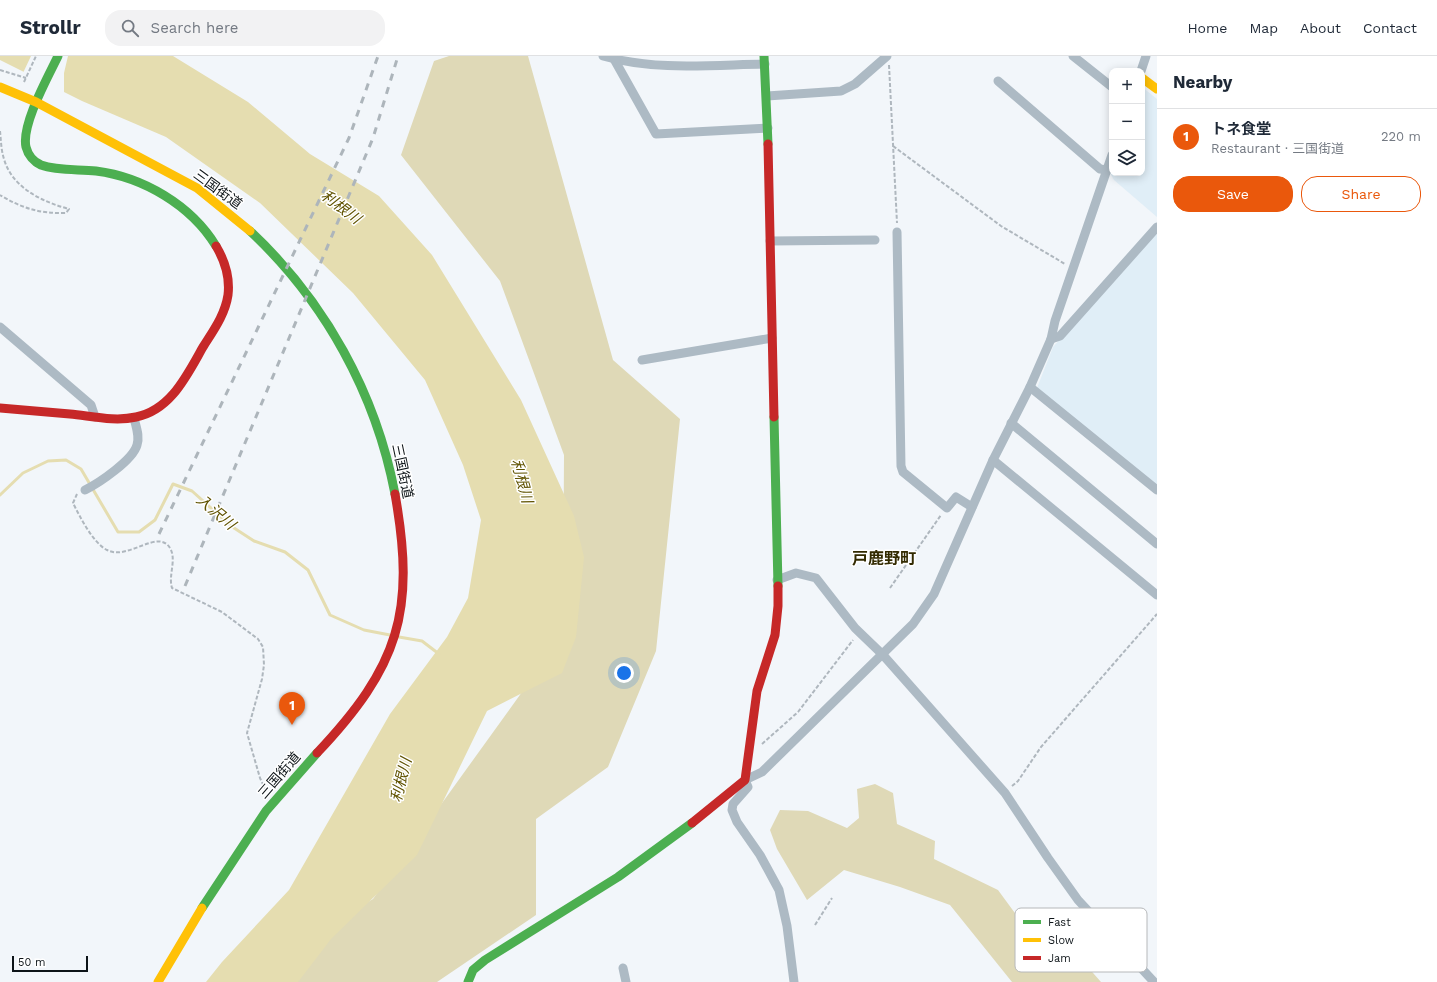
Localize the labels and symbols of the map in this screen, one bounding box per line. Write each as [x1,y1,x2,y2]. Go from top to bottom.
street label: 三国街道 [191,166,245,212]
water label: 利根川 [318,186,366,229]
street label: 三国街道 [389,442,417,500]
water label: 利根川 [507,457,537,507]
water label: 入沢川 [193,491,241,535]
district label: 戸鹿野町 [852,549,916,568]
your location [614,663,634,683]
pin: 1 [279,692,305,725]
street label: 三国街道 [255,749,303,801]
water label: 利根川 [387,754,416,804]
legend [1015,908,1147,972]
text: Fast [1048,916,1071,929]
text: Slow [1048,934,1074,947]
text: Jam [1048,952,1071,965]
scale bar [12,954,88,973]

